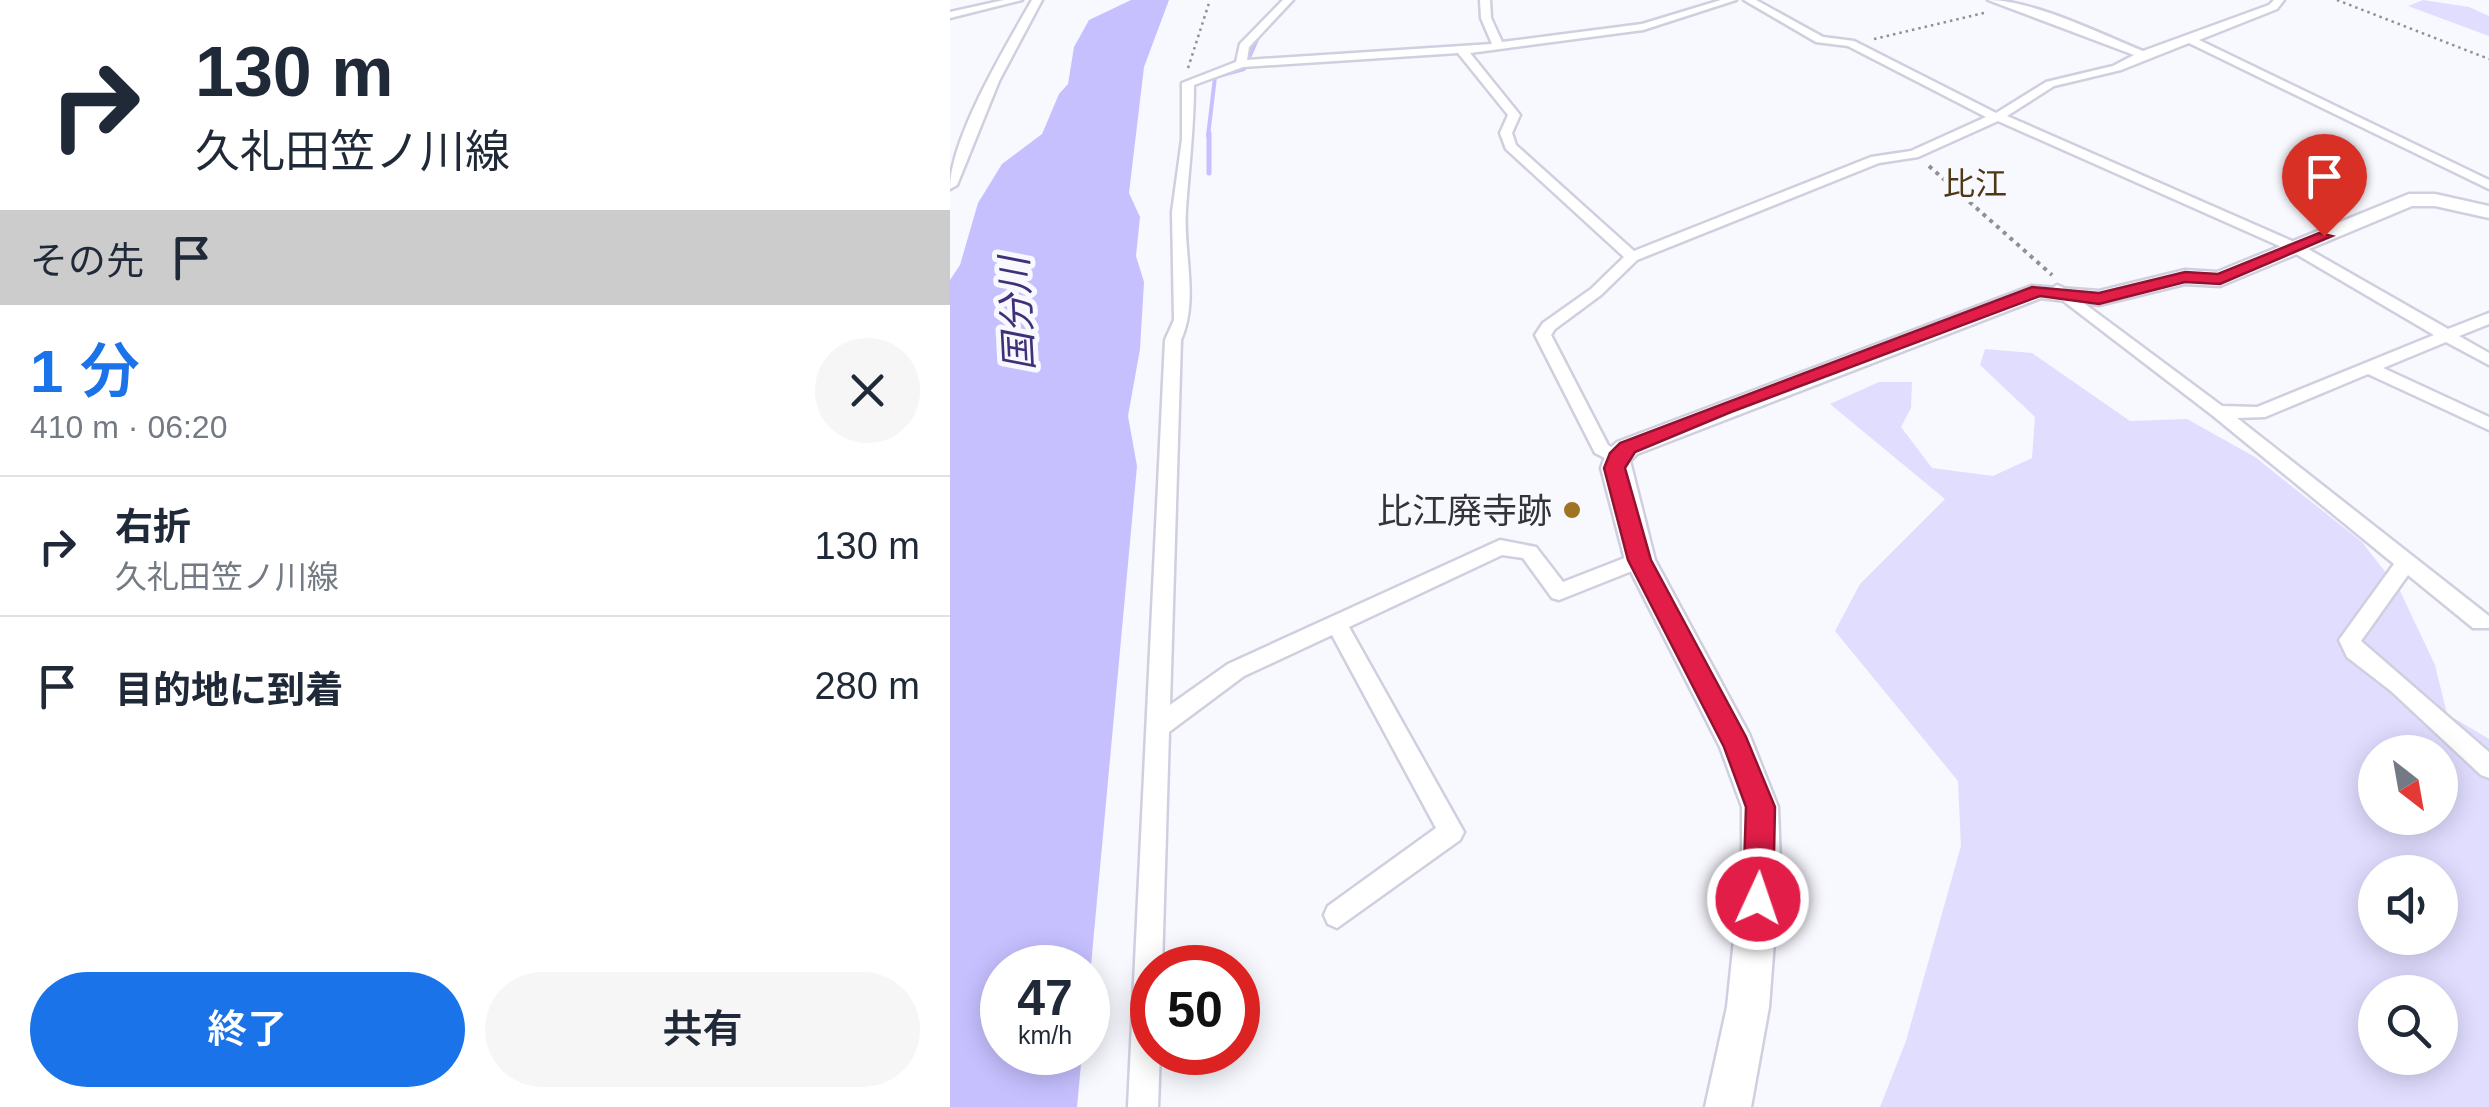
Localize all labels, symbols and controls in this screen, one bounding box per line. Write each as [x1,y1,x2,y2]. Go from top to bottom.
text: 130 m [195,33,393,111]
icon: right [30,40,160,170]
text: 久礼田笠ノ川線 [195,126,510,177]
pin [2282,134,2367,237]
icon: arrive [2297,149,2352,204]
district label: 比江 [1943,166,2007,202]
icon: arrive [164,230,219,285]
text: その先 [30,240,144,282]
water label: 国分川 [993,252,1041,372]
text: 1 分 [30,338,140,405]
button: close [815,338,920,443]
text: 410 m · 06:20 [30,409,227,445]
place label: 比江廃寺跡 [1377,491,1552,530]
marker: 比江廃寺跡 [1561,499,1583,521]
text: 右折 [115,506,191,548]
icon: right [30,519,85,574]
text: 130 m [814,525,920,567]
text: 久礼田笠ノ川線 [115,559,339,595]
icon: arrive [30,659,85,714]
text: 280 m [814,665,920,707]
text: 目的地に到着 [115,669,343,711]
north arrow [2358,735,2458,835]
map controls [2358,735,2458,1075]
position arrow [1706,847,1810,951]
button: sound [2358,855,2458,955]
speed limit sign: 50 [1130,945,1260,1075]
text: 47 [1017,970,1073,1026]
button: 終了 [30,972,465,1087]
button: 共有 [485,972,920,1087]
button: search [2358,975,2458,1075]
text: km/h [1018,1021,1072,1049]

